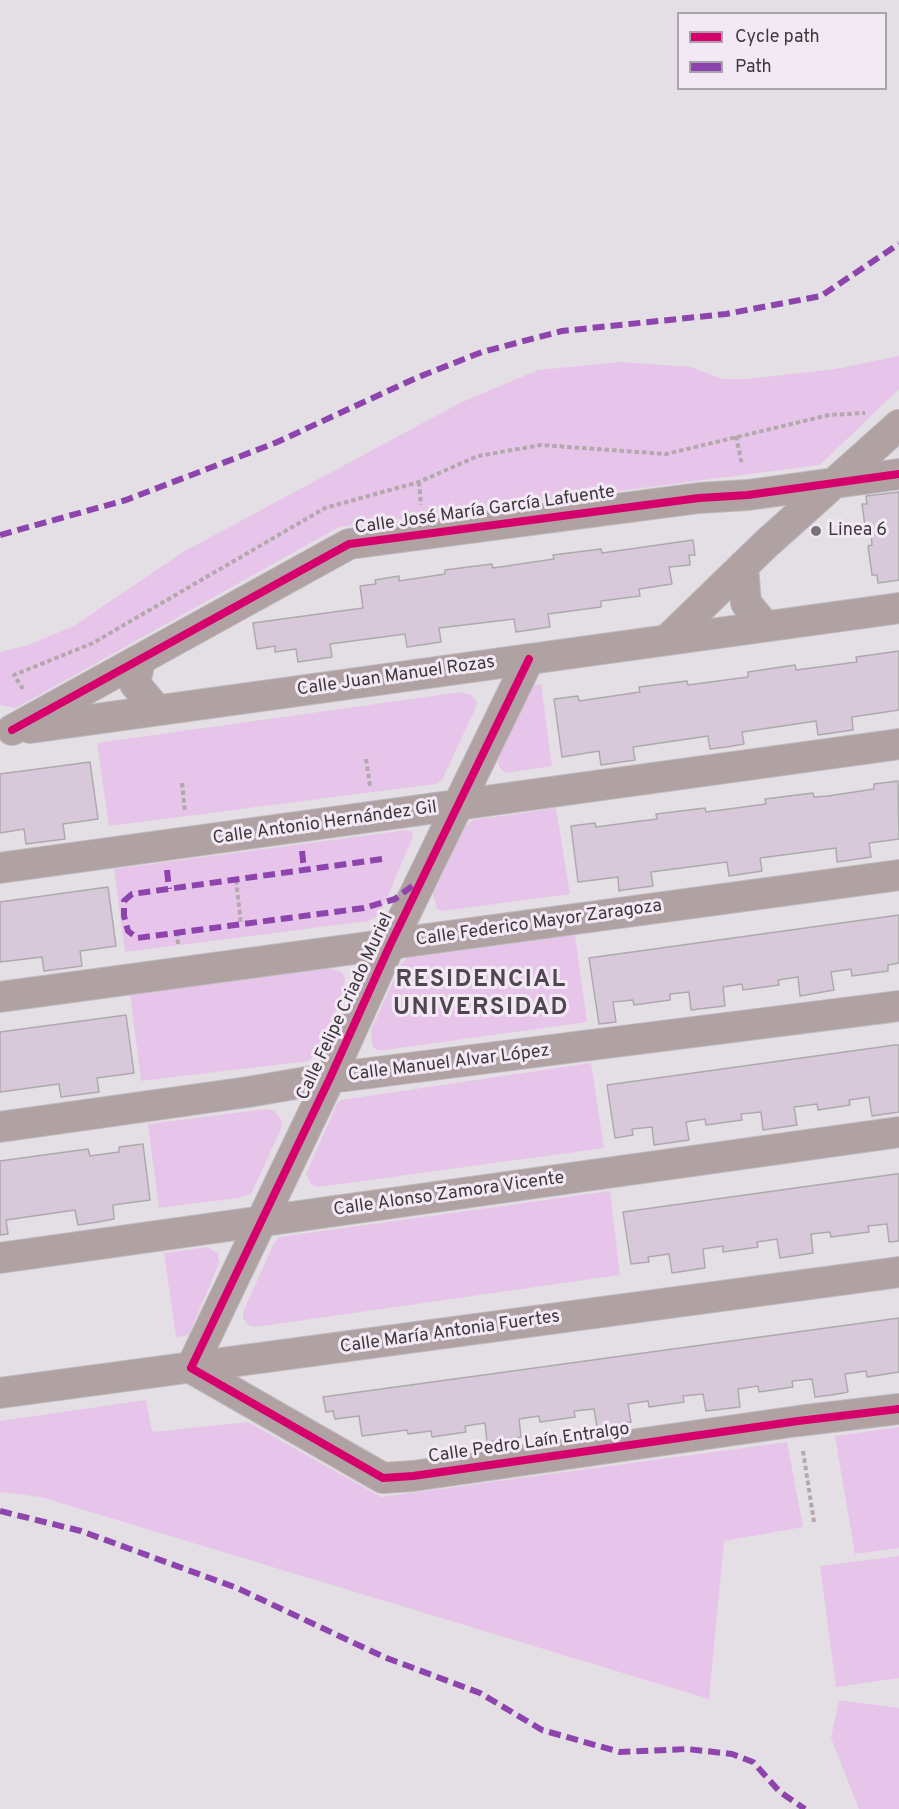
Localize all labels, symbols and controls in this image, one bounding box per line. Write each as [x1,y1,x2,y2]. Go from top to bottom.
legend [677,12,887,90]
text: Cycle path [735,26,820,49]
text: Path [735,56,772,79]
street label: Calle José María García Lafuente [354,482,616,540]
place label: Linea 6 [828,520,887,542]
marker: Linea 6 [809,524,823,538]
street label: Calle Juan Manuel Rozas [296,652,496,702]
street label: Calle Antonio Hernández Gil [212,798,438,850]
street label: Calle Federico Mayor Zaragoza [415,896,663,952]
street label: Calle Felipe Criado Muriel [293,910,399,1104]
district label: RESIDENCIAL UNIVERSIDAD [393,967,569,1023]
street label: Calle Manuel Alvar López [347,1041,551,1087]
street label: Calle Alonso Zamora Vicente [332,1168,566,1222]
street label: Calle María Antonia Fuertes [339,1307,561,1359]
street label: Calle Pedro Laín Entralgo [427,1419,631,1469]

